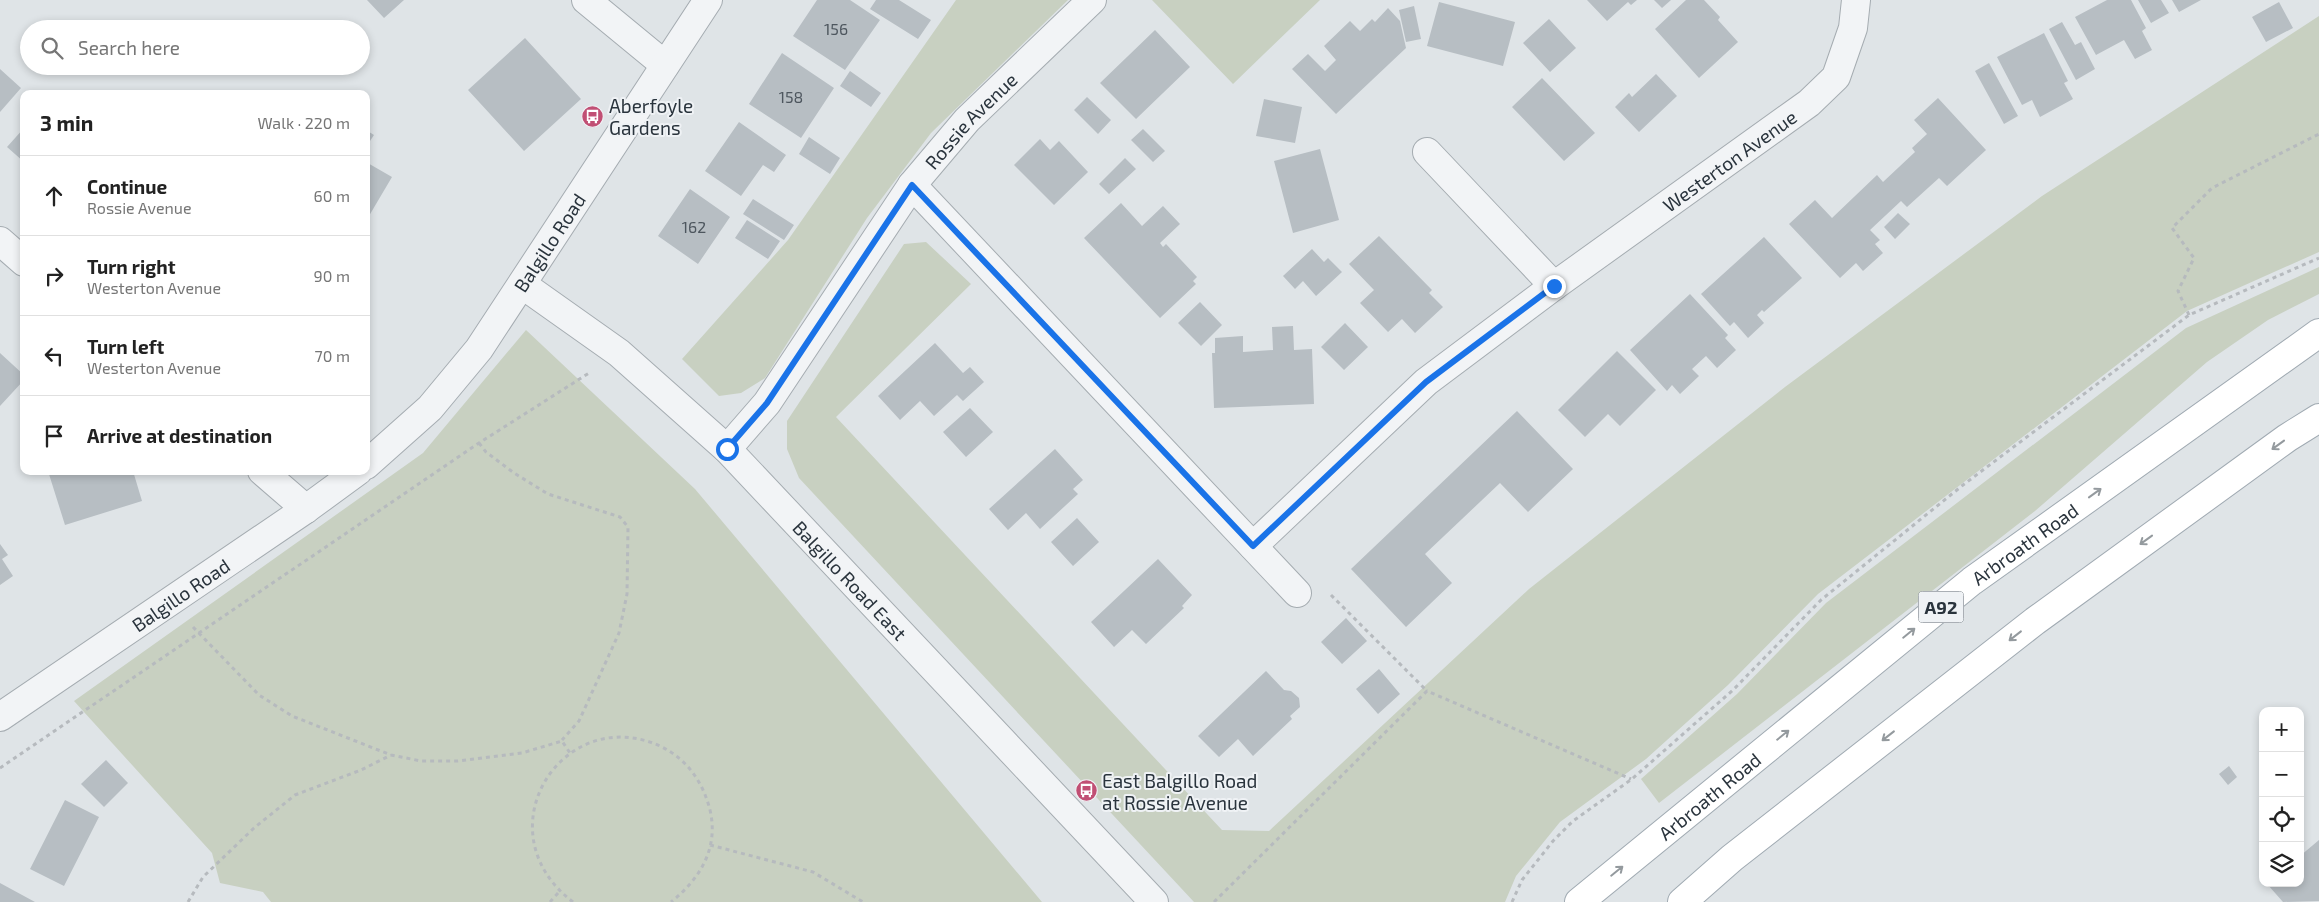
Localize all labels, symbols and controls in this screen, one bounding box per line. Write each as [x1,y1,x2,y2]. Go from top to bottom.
house number: 156 [824,19,848,38]
search box [20,20,370,75]
icon: search [38,34,66,62]
text: Search here [78,36,180,59]
street label: Rossie Avenue [919,67,1021,173]
house number: 158 [779,87,803,106]
place label: Aberfoyle Gardens [609,94,693,139]
bus stop icon: Aberfoyle Gardens [581,104,605,128]
street label: Westerton Avenue [1658,105,1801,216]
text: 3 min [40,110,93,135]
text: Walk · 220 m [257,113,350,132]
text: Continue [87,175,167,198]
icon: ahead [40,182,68,210]
text: 60 m [314,186,350,205]
street label: Balgillo Road [508,189,590,296]
text: Rossie Avenue [87,198,192,217]
house number: 162 [682,217,706,236]
text: Turn right [87,255,175,278]
icon: right [40,262,68,290]
text: 90 m [314,266,350,285]
route end [1543,275,1566,298]
text: Westerton Avenue [87,278,221,297]
text: Turn left [87,335,164,358]
icon: left [40,342,68,370]
text: 70 m [315,346,350,365]
text: Westerton Avenue [87,358,221,377]
icon: arrive [40,422,68,450]
text: Arrive at destination [87,424,272,447]
route start [716,438,739,461]
one-way arrow [2272,439,2285,450]
one-way arrow [2088,488,2102,498]
street label: Arbroath Road [1967,498,2082,589]
street label: Balgillo Road East [789,515,912,644]
one-way arrow [2140,535,2154,545]
street label: Balgillo Road [127,553,234,636]
road number: A92 [1918,592,1964,622]
one-way arrow [1902,627,1915,638]
one-way arrow [2009,630,2022,641]
map controls [2259,707,2304,887]
button: + [2259,707,2304,752]
one-way arrow [1776,730,1789,741]
one-way arrow [1881,731,1894,742]
street label: Arbroath Road [1653,747,1765,844]
button: − [2259,752,2304,797]
place label: East Balgillo Road at Rossie Avenue [1102,769,1257,814]
bus stop icon: East Balgillo Road at Rossie Avenue [1074,779,1098,803]
button: locate [2259,797,2304,842]
button: layers [2259,842,2304,887]
one-way arrow [1610,866,1623,877]

